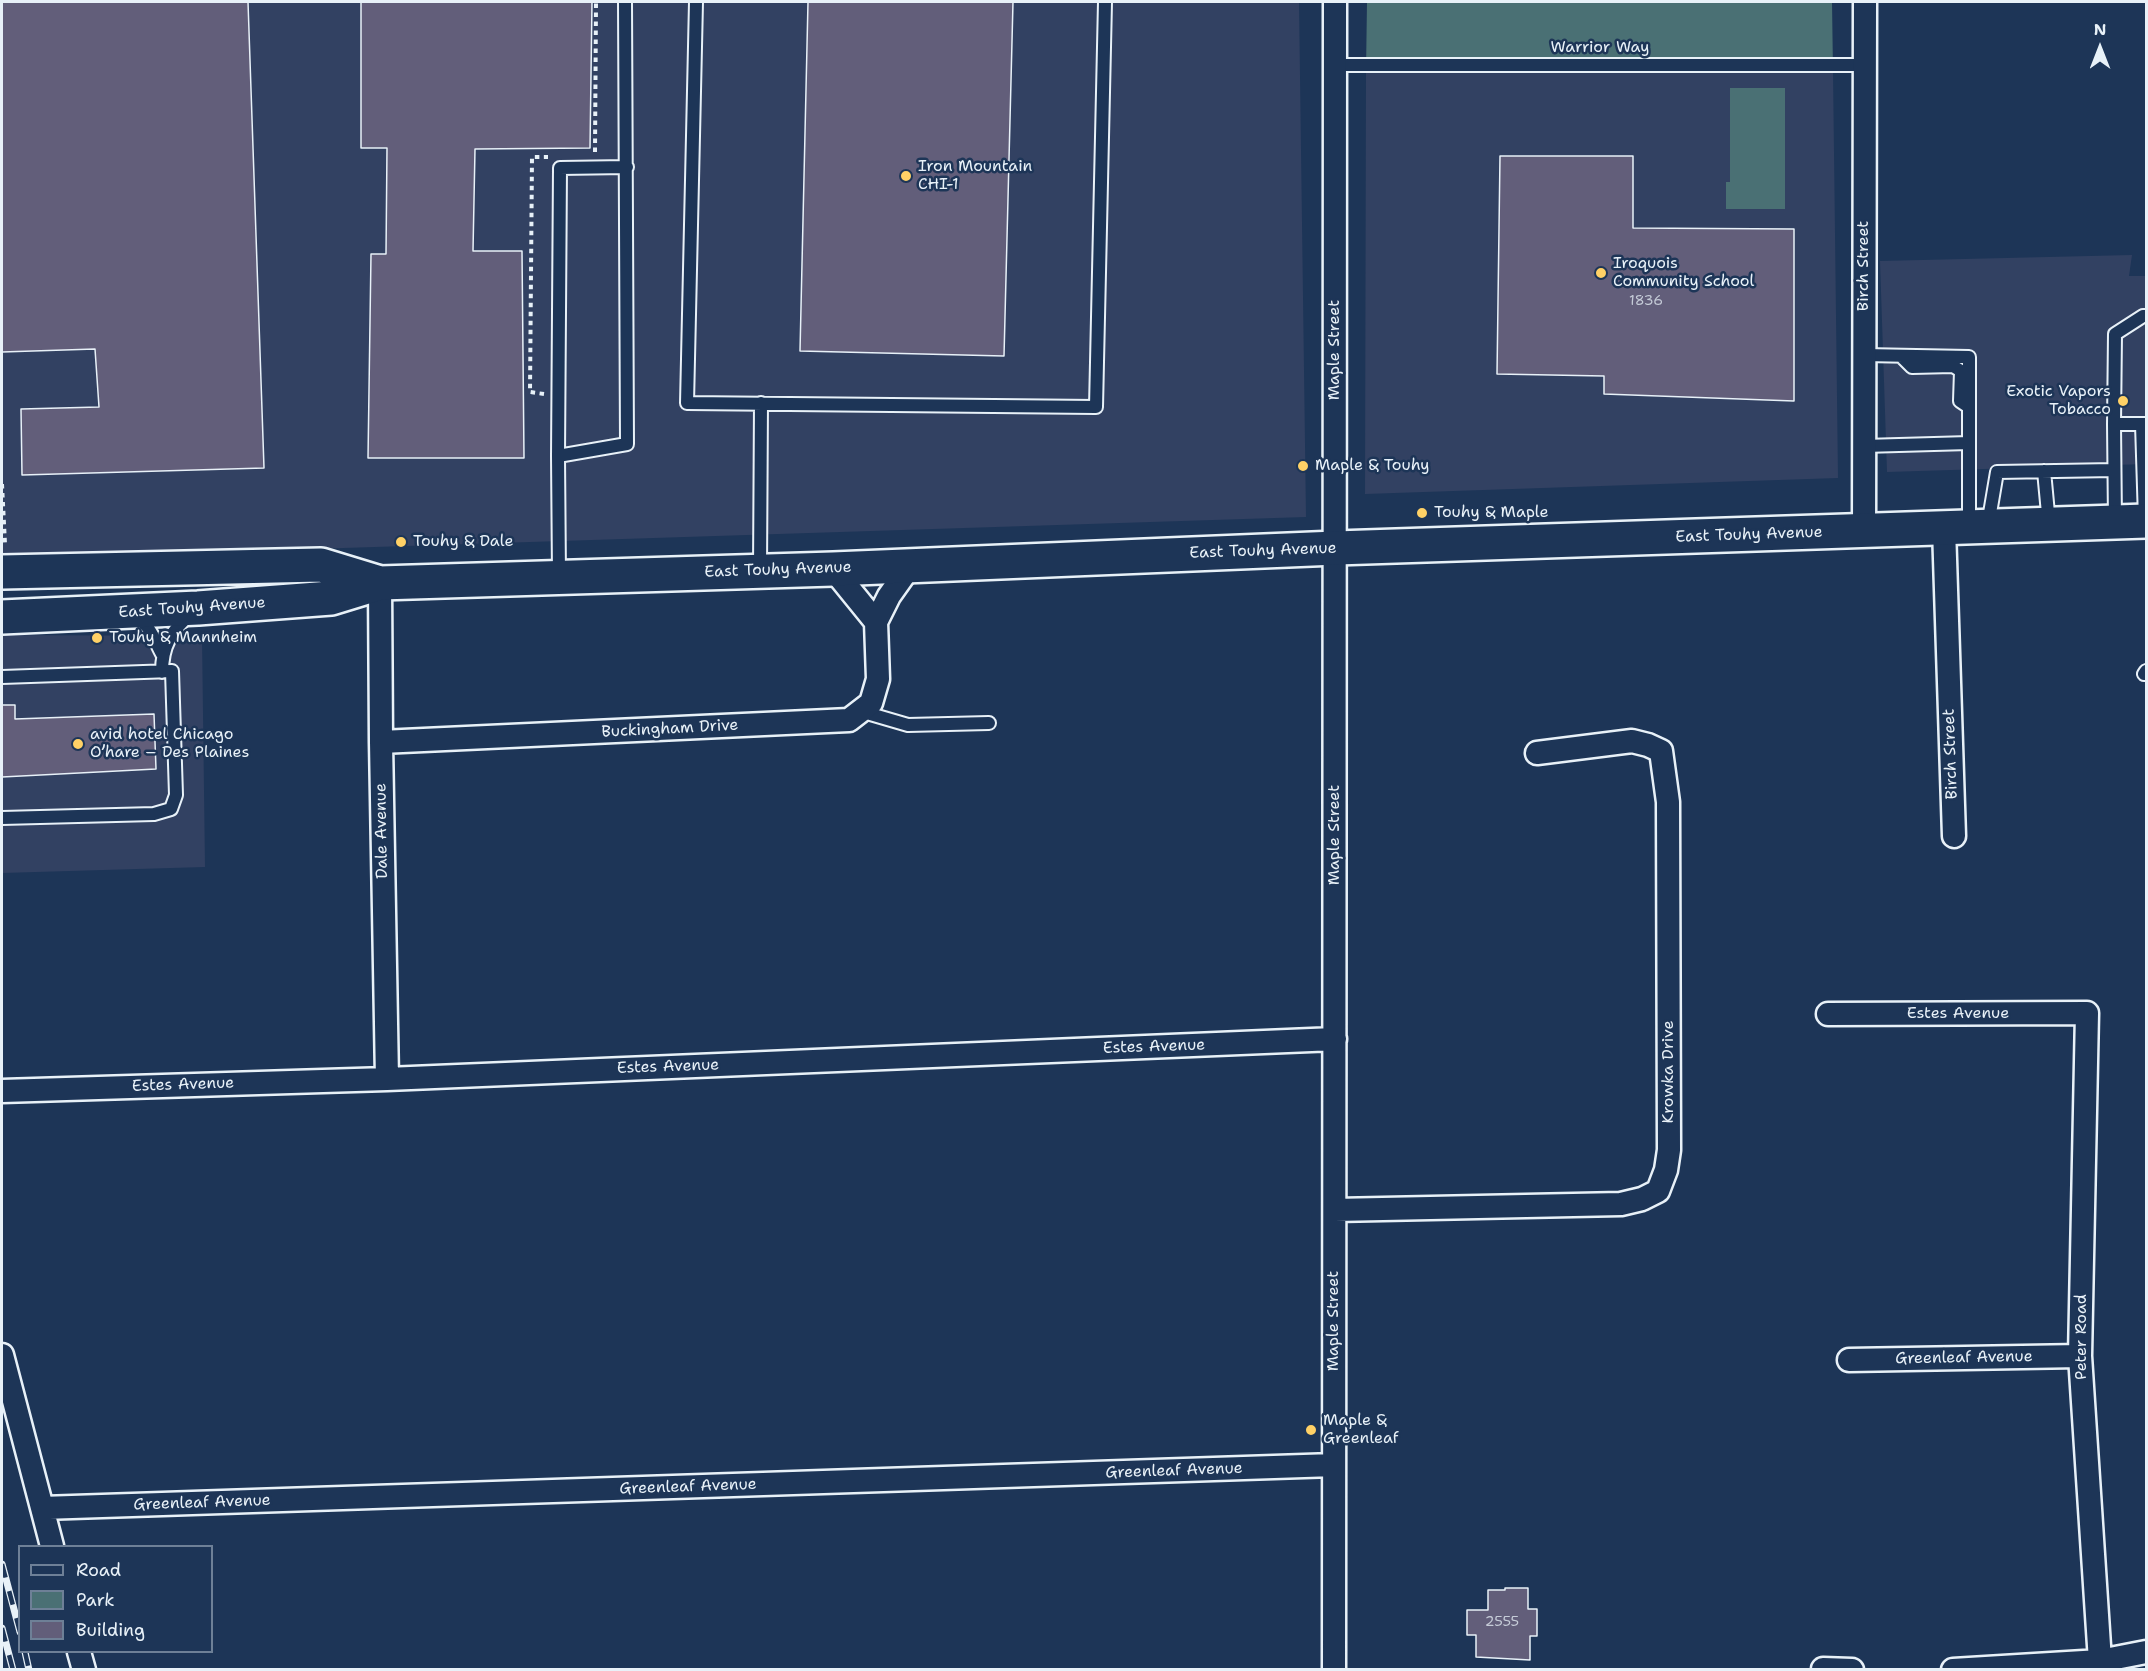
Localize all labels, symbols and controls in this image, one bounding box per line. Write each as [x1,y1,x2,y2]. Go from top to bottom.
north arrow [2070,18,2130,78]
text: N [2094,19,2106,40]
street label: Warrior Way [1551,38,1649,58]
place label: Iron Mountain CHI-1 [918,157,1032,195]
marker: Iron Mountain CHI-1 [899,169,913,183]
street label: Birch Street [1854,221,1874,311]
place label: Iroquois Community School [1613,254,1754,292]
marker: Iroquois Community School [1594,266,1608,280]
house number: 1836 [1629,293,1663,309]
street label: Maple Street [1325,300,1345,400]
place label: Exotic Vapors Tobacco [2006,382,2111,420]
marker: Exotic Vapors Tobacco [2116,394,2130,408]
place label: Maple & Touhy [1315,456,1430,476]
marker: Maple & Touhy [1296,459,1310,473]
place label: Touhy & Maple [1434,503,1549,523]
marker: Touhy & Maple [1415,506,1429,520]
street label: East Touhy Avenue [1675,523,1823,547]
place label: Touhy & Dale [413,532,513,552]
marker: Touhy & Dale [394,535,408,549]
street label: East Touhy Avenue [1189,539,1337,563]
street label: East Touhy Avenue [704,558,852,582]
street label: East Touhy Avenue [118,593,266,623]
place label: Touhy & Mannheim [109,628,257,648]
marker: Touhy & Mannheim [90,631,104,645]
street label: Birch Street [1940,708,1962,800]
street label: Buckingham Drive [601,716,739,742]
place label: avid hotel Chicago O’hare – Des Plaines [90,725,249,763]
marker: avid hotel Chicago O’hare – Des Plaines [71,737,85,751]
street label: Dale Avenue [372,783,392,879]
street label: Maple Street [1325,785,1345,885]
street label: Estes Avenue [1907,1004,2009,1024]
street label: Krowka Drive [1659,1020,1679,1124]
street label: Estes Avenue [1102,1036,1206,1058]
street label: Estes Avenue [616,1056,720,1078]
street label: Estes Avenue [131,1074,235,1096]
street label: Maple Street [1324,1271,1344,1371]
street label: Peter Road [2072,1294,2092,1380]
street label: Greenleaf Avenue [1895,1347,2033,1369]
place label: Maple & Greenleaf [1323,1411,1399,1449]
marker: Maple & Greenleaf [1304,1423,1318,1437]
street label: Greenleaf Avenue [1105,1459,1243,1483]
street label: Greenleaf Avenue [619,1475,757,1499]
street label: Greenleaf Avenue [133,1491,271,1515]
legend [18,1545,213,1653]
text: Road [76,1558,121,1582]
text: Park [76,1588,115,1612]
house number: 2555 [1485,1614,1519,1630]
text: Building [76,1618,145,1642]

